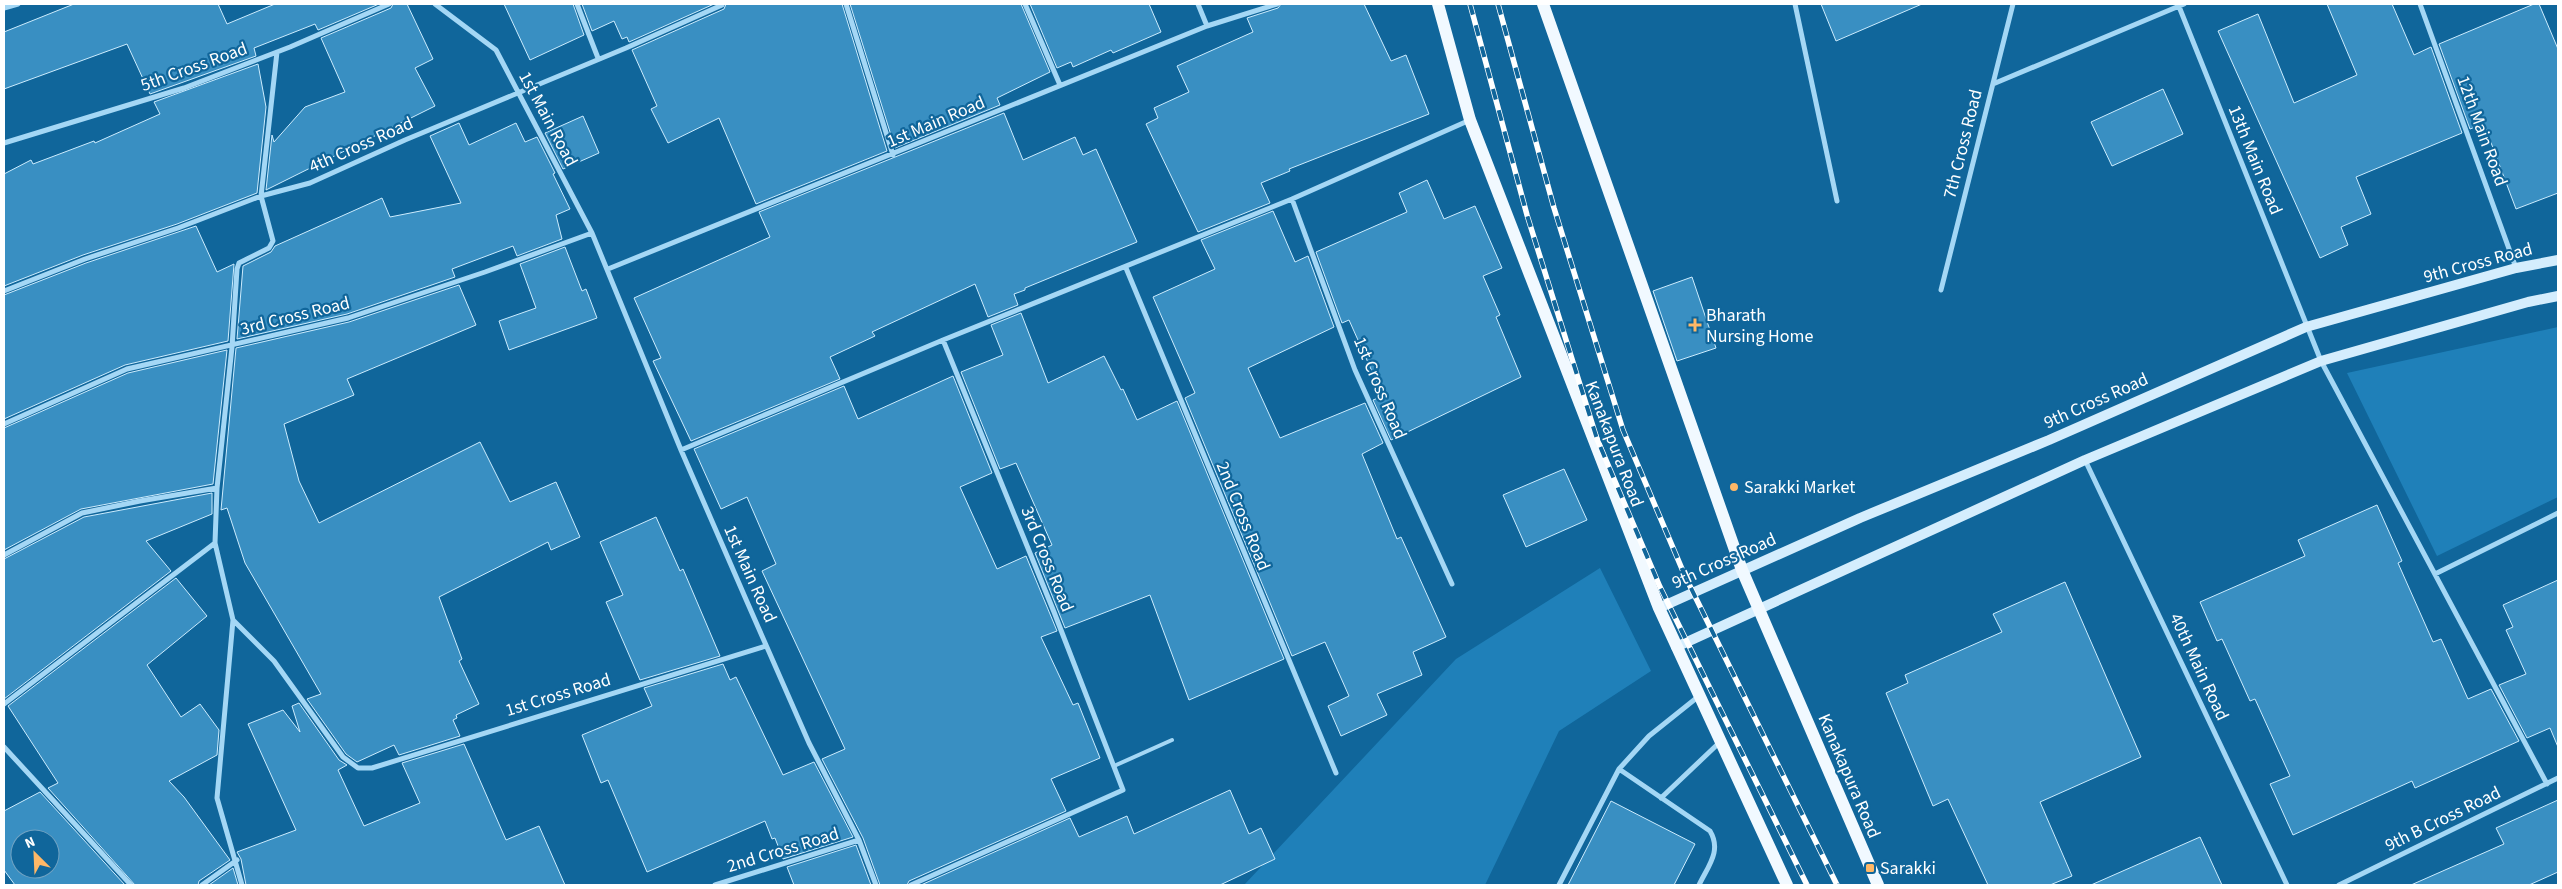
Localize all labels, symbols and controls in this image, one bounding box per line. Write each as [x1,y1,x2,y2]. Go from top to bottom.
street label: 5th Cross Road [137,36,251,98]
street label: 1st Main Road [512,67,584,171]
street label: 12th Main Road [2450,72,2514,190]
street label: 7th Cross Road [1937,87,1989,201]
street label: 1st Main Road [883,90,989,154]
street label: 13th Main Road [2222,102,2288,218]
street label: 4th Cross Road [305,111,417,179]
street label: 9th Cross Road [2421,236,2535,290]
street label: 3rd Cross Road [238,290,352,342]
place label: Bharath Nursing Home [1706,303,1814,349]
marker: Bharath Nursing Home [1688,318,1702,332]
street label: 1st Cross Road [1347,333,1413,443]
street label: 9th Cross Road [2040,367,2152,435]
street label: Kanakapura Road [1578,377,1650,511]
street label: 2nd Cross Road [1210,458,1276,574]
place label: Sarakki Market [1744,475,1855,500]
marker: Sarakki Market [1728,481,1740,493]
street label: 3rd Cross Road [1014,502,1080,616]
street label: 1st Main Road [717,521,783,627]
street label: 9th Cross Road [1668,527,1780,595]
street label: 40th Main Road [2163,609,2235,725]
street label: 1st Cross Road [502,667,614,723]
street label: Kanakapura Road [1811,710,1887,842]
street label: 9th B Cross Road [2381,780,2505,858]
street label: 2nd Cross Road [724,821,842,879]
north arrow [10,829,60,879]
text: N [22,832,38,854]
place label: Sarakki [1880,856,1936,881]
marker: Sarakki [1864,862,1876,874]

